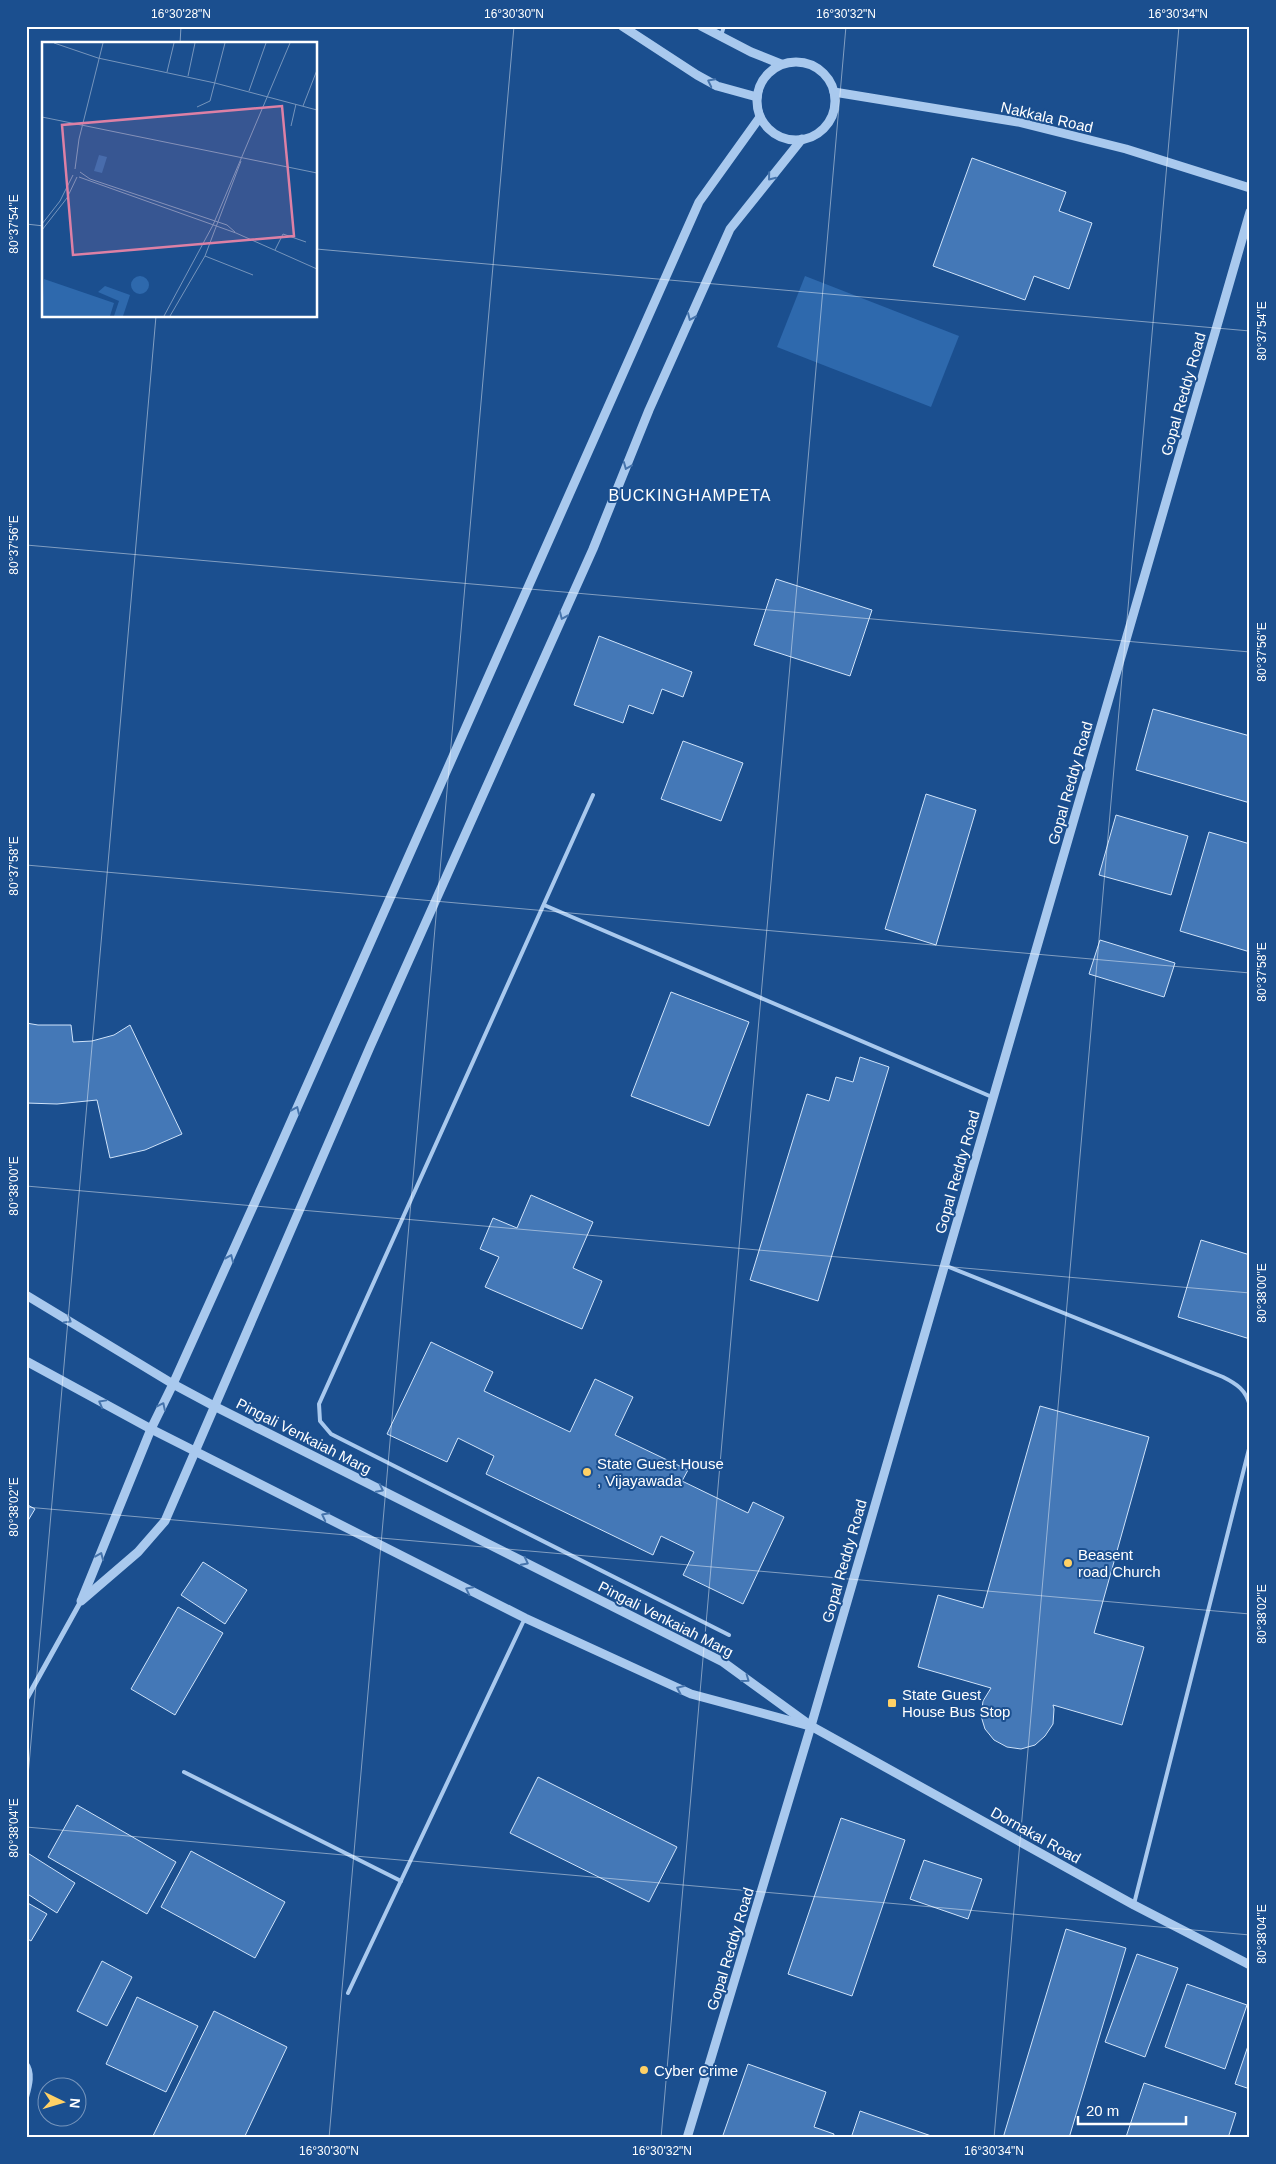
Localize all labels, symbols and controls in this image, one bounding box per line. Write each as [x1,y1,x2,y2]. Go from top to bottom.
text: 16°30'28"N [151,7,211,21]
text: 16°30'30"N [484,7,544,21]
text: 16°30'32"N [816,7,876,21]
text: 16°30'34"N [1148,7,1208,21]
inset map [42,42,318,318]
one-way arrow [707,78,716,88]
street label: Nakkala Road [999,98,1095,136]
one-way arrow [769,171,777,180]
text: 80°37'54"E [7,194,21,254]
text: 80°37'54"E [1255,301,1269,361]
one-way arrow [686,312,697,321]
street label: Gopal Reddy Road [1157,330,1209,458]
one-way arrow [622,461,633,470]
district label: BUCKINGHAMPETA [608,487,772,504]
text: 80°37'56"E [7,515,21,575]
one-way arrow [559,611,570,620]
text: 80°37'56"E [1255,622,1269,682]
street label: Gopal Reddy Road [1044,719,1096,847]
text: 80°37'58"E [7,836,21,896]
text: 80°37'58"E [1255,942,1269,1002]
one-way arrow [289,1106,300,1115]
street label: Gopal Reddy Road [931,1108,983,1236]
text: 80°38'00"E [7,1156,21,1216]
one-way arrow [223,1254,234,1263]
text: 80°38'00"E [1255,1263,1269,1323]
one-way arrow [62,1314,71,1324]
street label: Pingali Venkaiah Marg [234,1395,374,1477]
one-way arrow [98,1399,107,1409]
one-way arrow [156,1403,166,1412]
place label: State Guest House , Vijayawada [597,1455,724,1489]
marker: State Guest House , Vijayawada [581,1466,593,1478]
text: 80°38'02"E [7,1477,21,1537]
one-way arrow [375,1483,384,1493]
street label: Gopal Reddy Road [818,1497,870,1625]
one-way arrow [321,1512,330,1522]
place label: Beasent road Church [1078,1546,1161,1580]
one-way arrow [94,1552,105,1561]
one-way arrow [520,1556,529,1566]
marker: Beasent road Church [1062,1557,1074,1569]
street label: Pingali Venkaiah Marg [596,1578,736,1660]
text: 80°38'02"E [1255,1584,1269,1644]
one-way arrow [466,1586,475,1596]
one-way arrow [740,1673,749,1681]
one-way arrow [676,1685,685,1696]
place label: State Guest House Bus Stop [902,1686,1010,1720]
marker: State Guest House Bus Stop [886,1697,898,1709]
text: 80°38'04"E [7,1798,21,1858]
street label: Dornakal Road [988,1803,1084,1867]
street label: Gopal Reddy Road [703,1886,757,2012]
text: 80°38'04"E [1255,1904,1269,1964]
place label: Cyber Crime [654,2062,738,2079]
marker: Cyber Crime [638,2064,650,2076]
north arrow [38,2076,88,2126]
scale bar [1078,2094,1186,2126]
text: N [67,2097,83,2109]
text: 20 m [1086,2102,1119,2119]
text: 16°30'30"N [299,2144,359,2158]
text: 16°30'32"N [632,2144,692,2158]
text: 16°30'34"N [964,2144,1024,2158]

